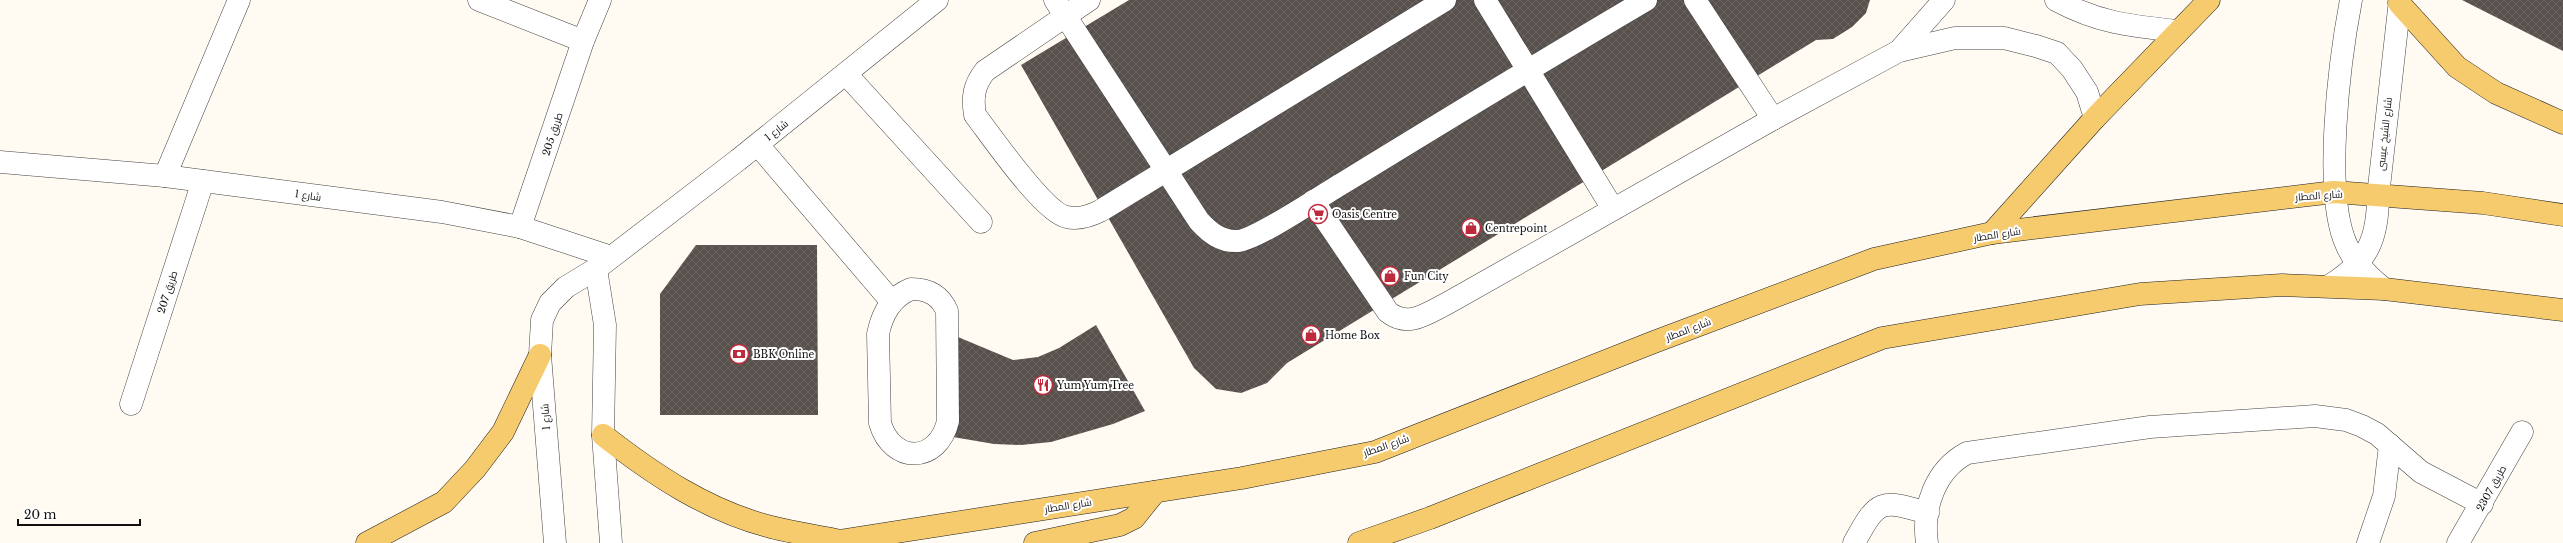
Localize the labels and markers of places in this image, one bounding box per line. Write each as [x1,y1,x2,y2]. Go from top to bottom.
supermarket icon: Oasis Centre [1307,203,1329,225]
place label: Oasis Centre [1332,208,1397,221]
shop icon: Centrepoint [1460,217,1482,239]
place label: Centrepoint [1485,222,1547,235]
shop icon: Fun City [1379,265,1401,287]
place label: Fun City [1404,270,1449,283]
shop icon: Home Box [1300,324,1322,346]
place label: Home Box [1325,329,1380,342]
bank icon: BBK Online [728,343,750,365]
place label: BBK Online [753,348,815,361]
restaurant icon: Yum Yum Tree [1032,374,1054,396]
place label: Yum Yum Tree [1056,379,1134,392]

